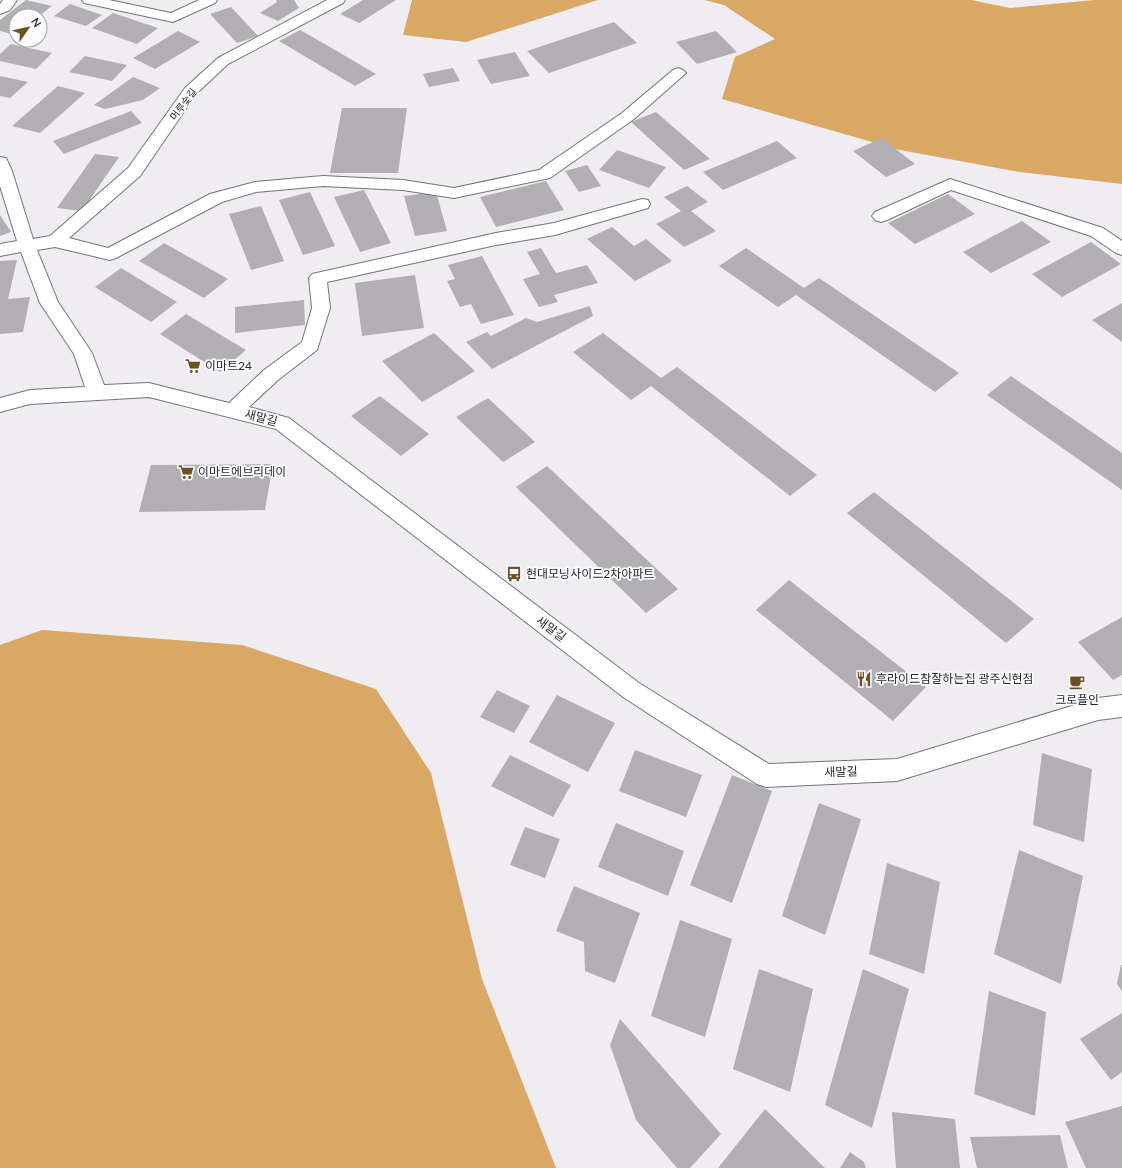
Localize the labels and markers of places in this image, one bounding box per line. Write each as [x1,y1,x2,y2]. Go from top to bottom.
supermarket icon: 이마트24 [184,357,202,375]
place label: 이마트24 [205,358,252,373]
supermarket icon: 이마트에브리데이 [177,463,195,481]
place label: 이마트에브리데이 [198,464,286,479]
bus stop icon: 현대모닝사이드2차아파트 [505,565,523,583]
place label: 현대모닝사이드2차아파트 [526,566,654,581]
restaurant icon: 후라이드참잘하는집 광주신현점 [855,670,873,688]
place label: 후라이드참잘하는집 광주신현점 [876,671,1034,686]
cafe icon: 크로플인 [1068,673,1086,691]
place label: 크로플인 [1055,692,1099,707]

